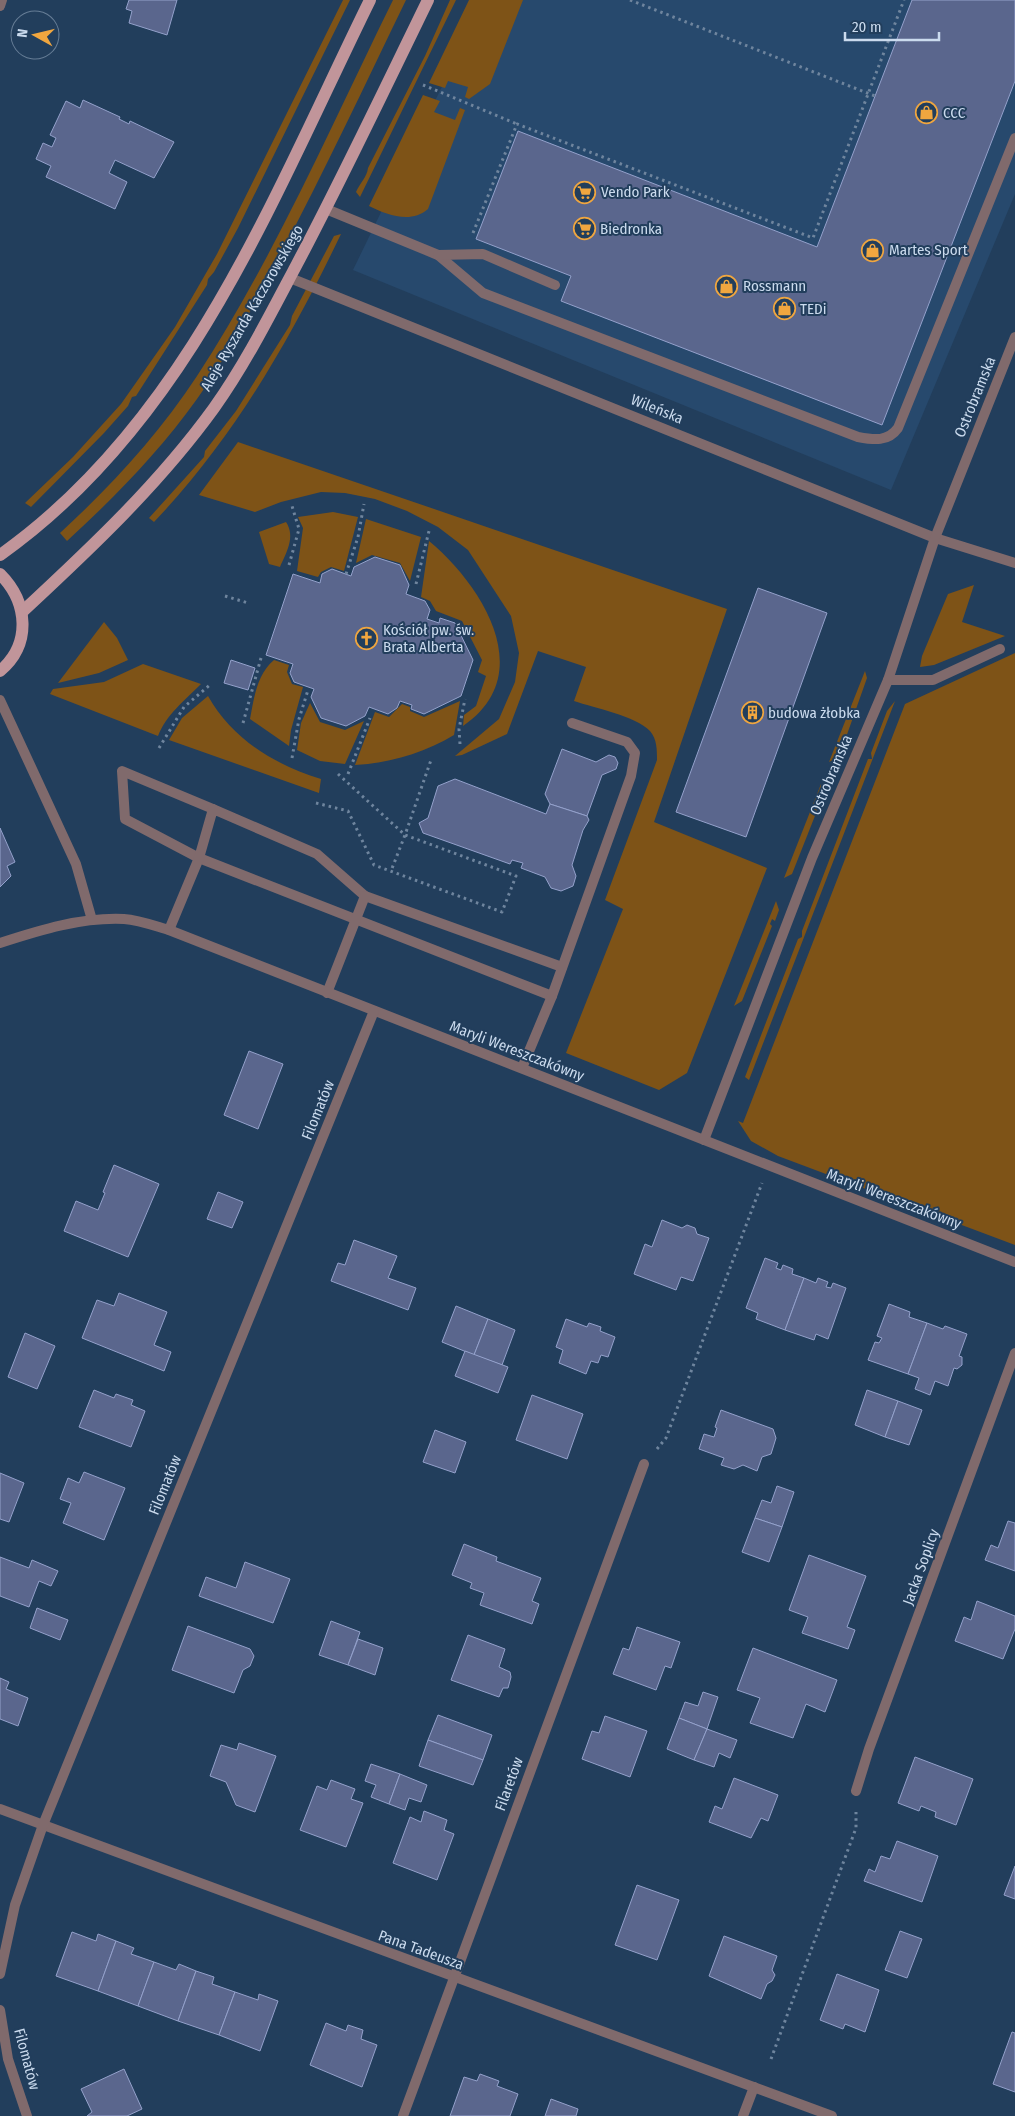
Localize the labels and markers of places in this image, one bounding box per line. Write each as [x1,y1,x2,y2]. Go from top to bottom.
shop icon: CCC [915,101,939,125]
place label: CCC [943,104,966,122]
supermarket icon: Vendo Park [573,180,597,204]
place label: Vendo Park [601,183,670,201]
supermarket icon: Biedronka [572,217,596,241]
place label: Biedronka [600,220,662,238]
shop icon: Martes Sport [861,238,885,262]
place label: Martes Sport [889,241,968,259]
shop icon: Rossmann [715,274,739,298]
place label: Rossmann [743,277,806,295]
shop icon: TEDi [772,297,796,321]
place label: TEDi [800,300,826,318]
place label: Kościół pw. św. Brata Alberta [383,621,474,656]
church icon: Kościół pw. św. Brata Alberta [355,627,379,651]
building icon: budowa żłobka [740,701,764,725]
place label: budowa żłobka [768,704,860,722]

